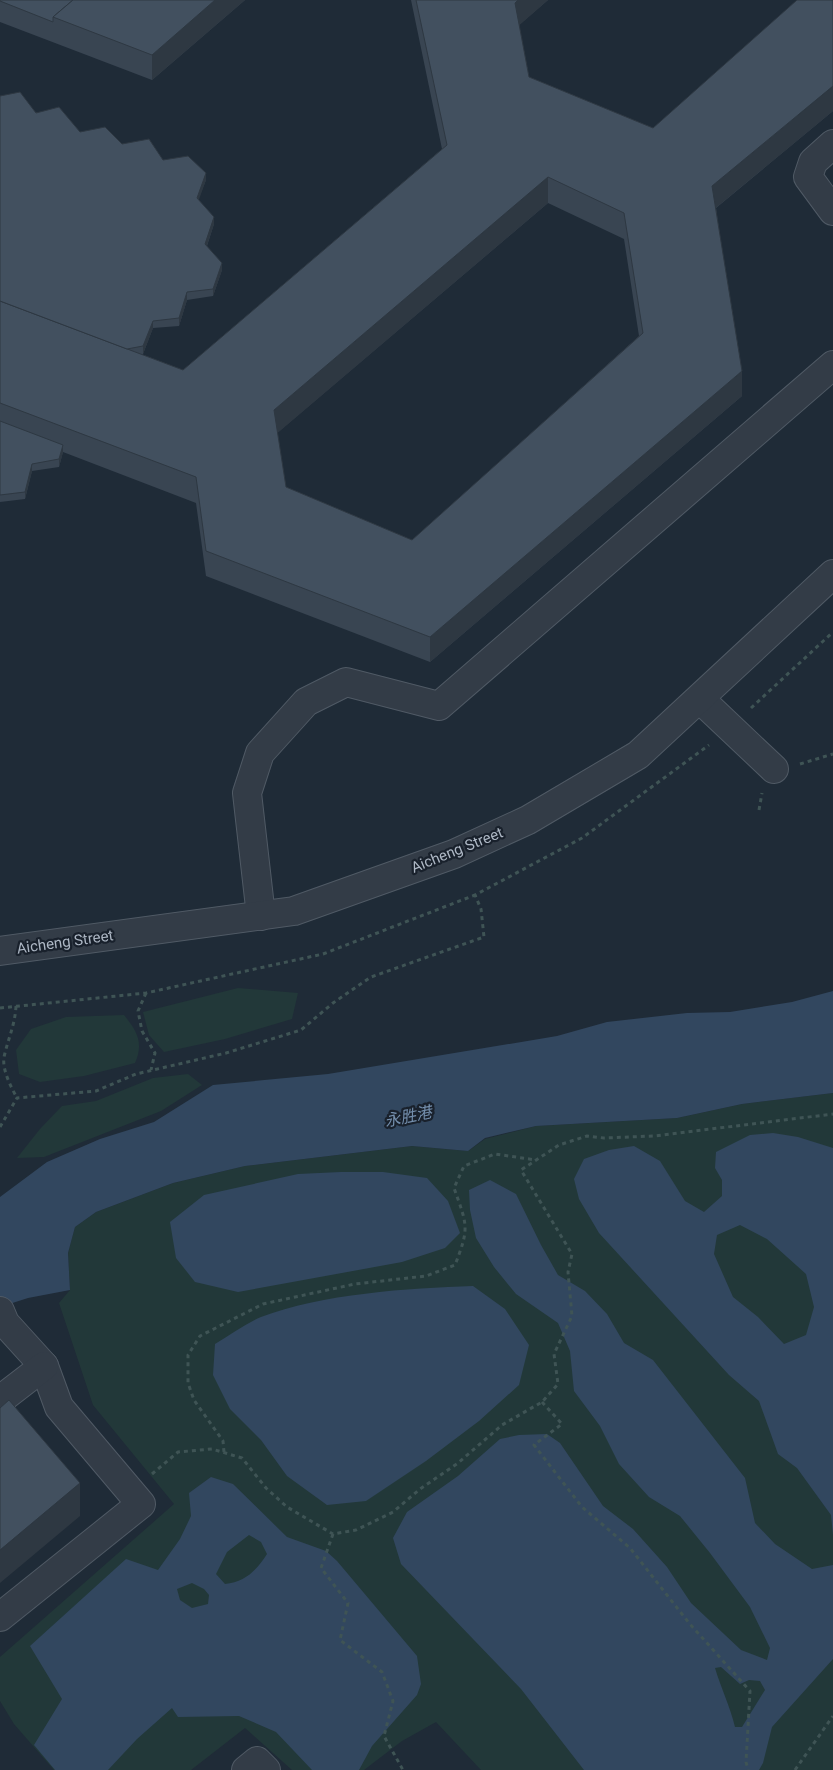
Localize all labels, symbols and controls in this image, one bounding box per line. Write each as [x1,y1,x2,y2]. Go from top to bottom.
street label: Aicheng Street [408,823,506,877]
street label: Aicheng Street [15,926,115,958]
water label: 永胜港 [383,1102,436,1131]

